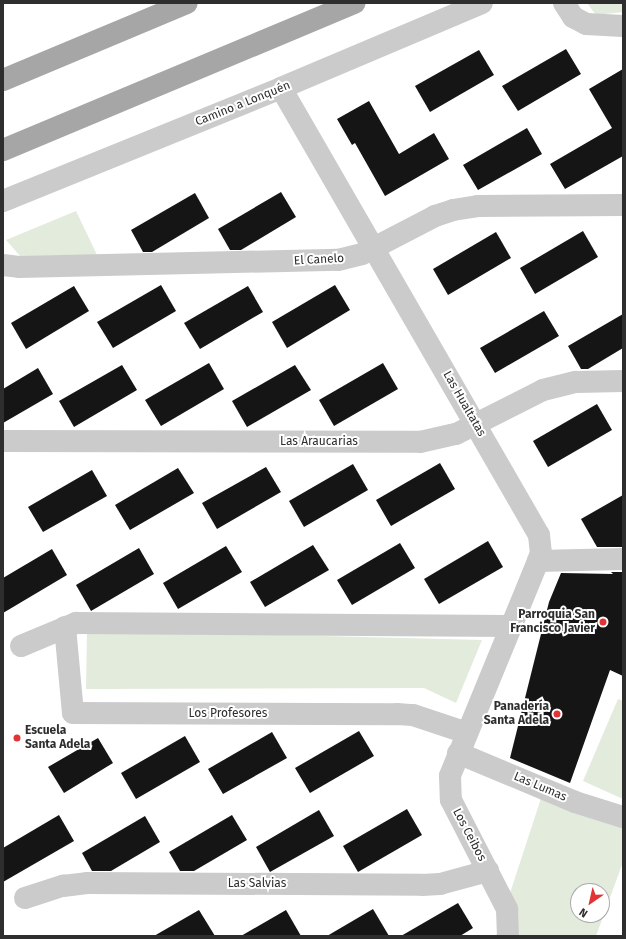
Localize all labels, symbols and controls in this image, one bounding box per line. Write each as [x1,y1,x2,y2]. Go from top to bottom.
street label: Camino a Lonquén [193,78,293,130]
street label: El Canelo [294,251,344,269]
street label: Las Hualtatas [439,369,489,439]
street label: Las Araucarias [280,435,358,449]
place label: Parroquia San Francisco Javier [510,608,595,636]
marker: Parroquia San Francisco Javier [598,617,608,627]
place label: Panadería Santa Adela [484,700,549,728]
street label: Los Profesores [189,707,267,721]
marker: Panadería Santa Adela [552,709,562,719]
place label: Escuela Santa Adela [25,724,90,752]
marker: Escuela Santa Adela [12,733,22,743]
street label: Las Lumas [511,769,569,805]
street label: Los Ceibos [449,806,489,864]
street label: Las Salvias [228,877,286,891]
north arrow [570,883,610,923]
text: N [577,905,590,920]

